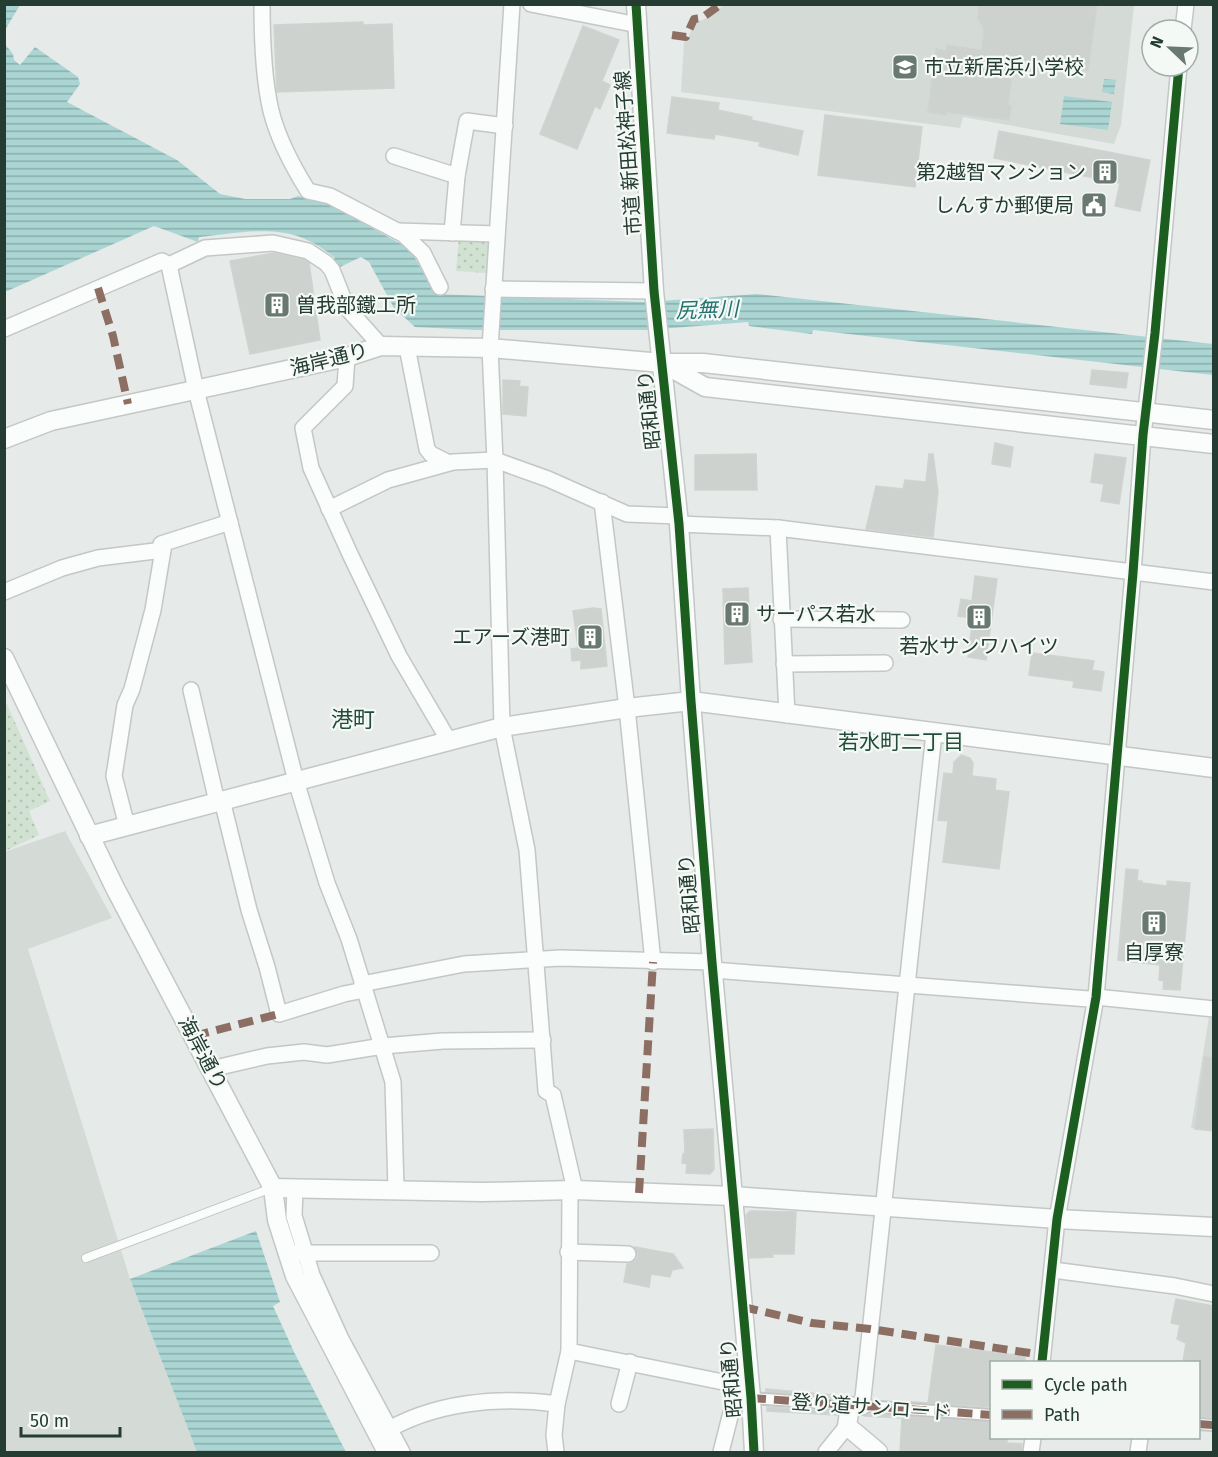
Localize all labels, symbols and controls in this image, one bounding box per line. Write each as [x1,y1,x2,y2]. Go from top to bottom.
north arrow [1140,18,1200,78]
text: N [1146,34,1167,51]
school or university icon: 市立新居浜小学校 [890,52,920,82]
place label: 市立新居浜小学校 [924,55,1084,79]
street label: 市道 新田松神子線 [610,70,646,236]
building icon: 第2越智マンション [1090,157,1120,187]
place label: 第2越智マンション [916,160,1086,184]
public building icon: しんすか郵便局 [1079,190,1109,220]
place label: しんすか郵便局 [934,193,1074,217]
building icon: 曽我部鐵工所 [262,290,292,320]
place label: 曽我部鐵工所 [296,293,416,317]
water label: 尻無川 [675,296,741,324]
street label: 海岸通り [287,338,371,380]
street label: 昭和通り [633,369,665,451]
building icon: サーパス若水 [722,599,752,629]
place label: サーパス若水 [756,602,876,626]
building icon: 若水サンワハイツ [964,602,994,632]
building icon: エアーズ港町 [575,622,605,652]
place label: エアーズ港町 [452,625,570,649]
place label: 若水サンワハイツ [899,634,1059,658]
district label: 港町 [331,706,375,733]
district label: 若水町二丁目 [838,729,964,755]
street label: 昭和通り [674,853,704,935]
building icon: 自厚寮 [1139,908,1169,938]
place label: 自厚寮 [1124,940,1184,964]
street label: 海岸通り [174,1012,232,1094]
street label: 昭和通り [716,1337,746,1419]
legend [990,1361,1200,1439]
text: Cycle path [1044,1374,1128,1396]
street label: 登り道サンロード [790,1389,952,1425]
scale bar [21,1400,120,1438]
text: Path [1044,1404,1080,1426]
text: 50 m [30,1410,69,1432]

